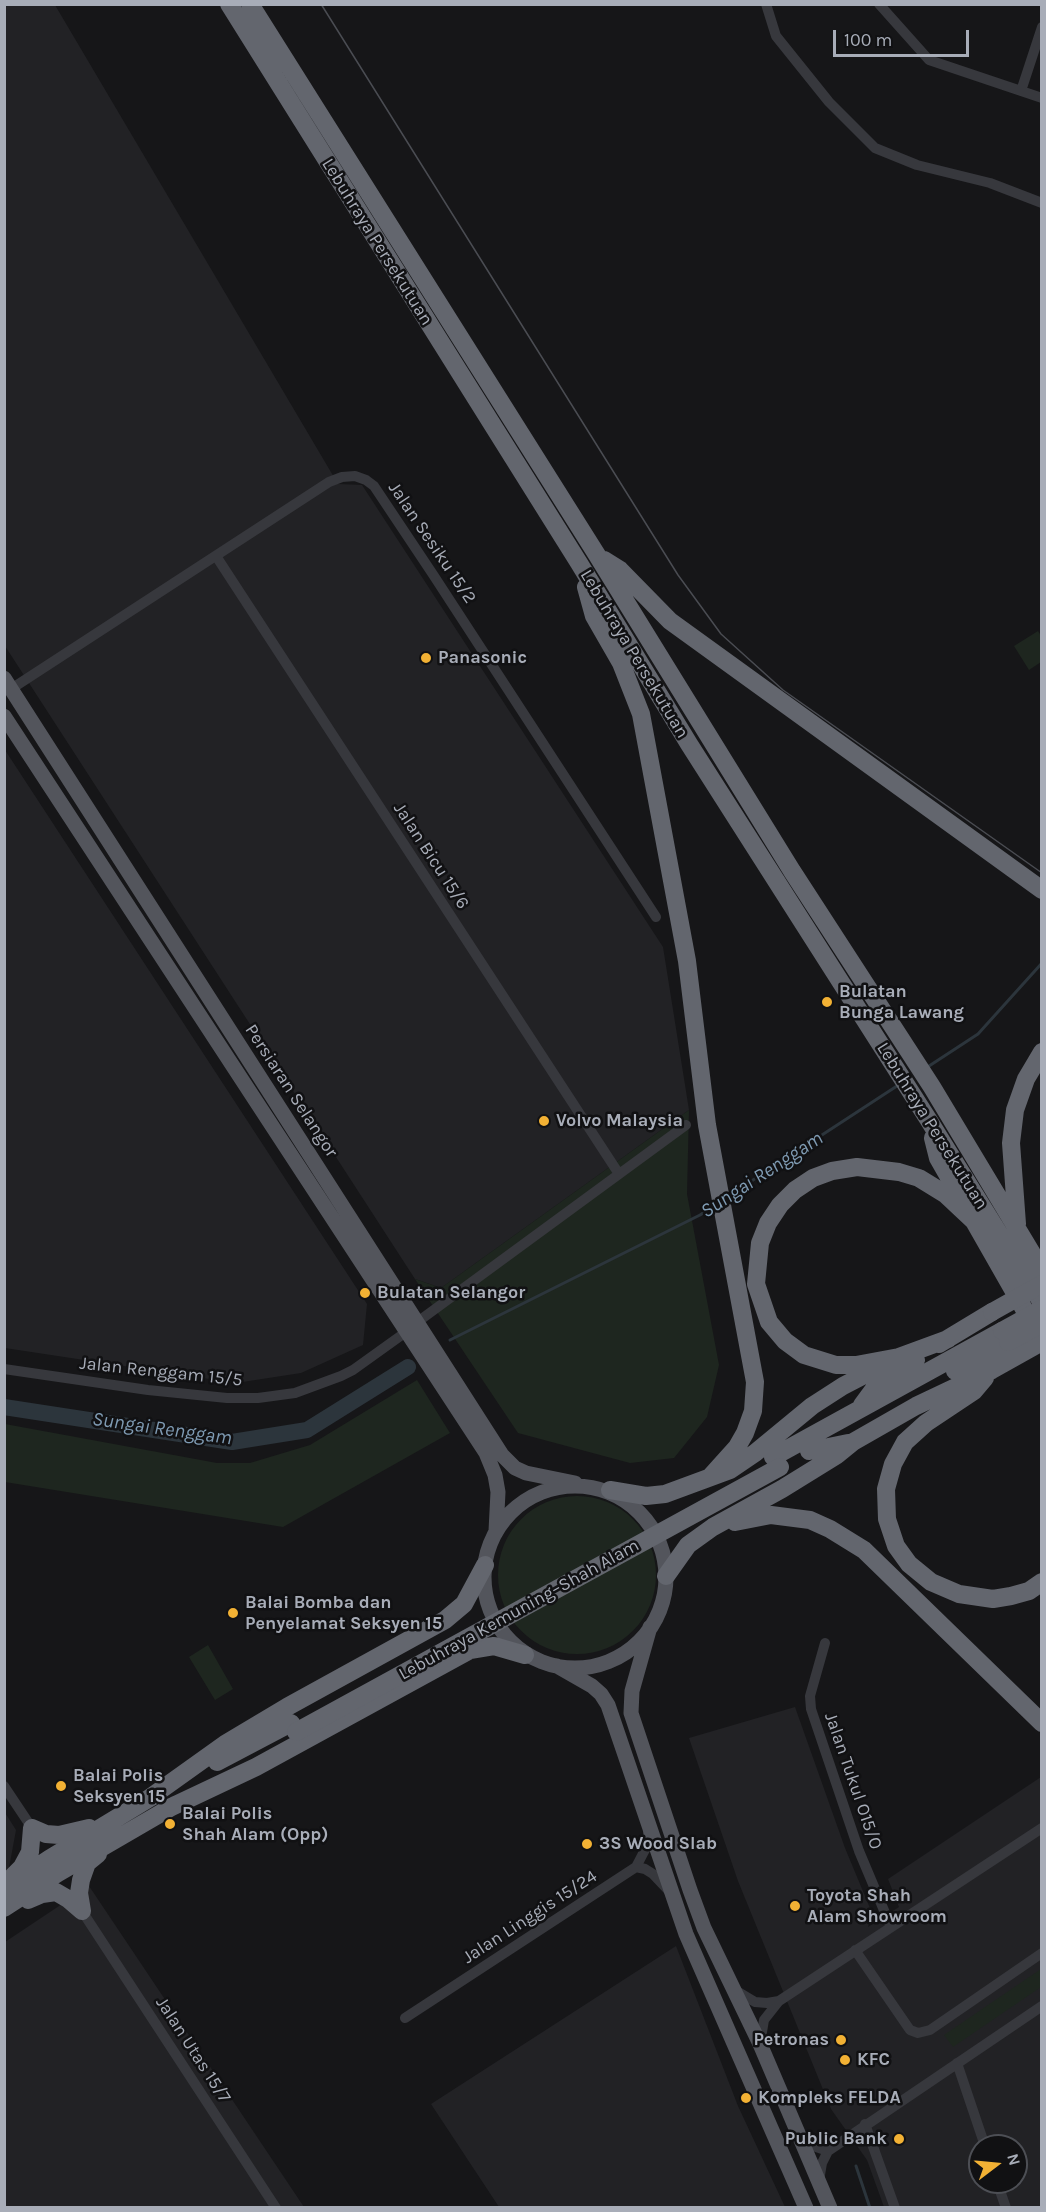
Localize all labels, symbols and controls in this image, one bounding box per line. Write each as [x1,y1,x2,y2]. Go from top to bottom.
scale bar [836,18,972,56]
text: 100 m [844,29,892,51]
street label: Lebuhraya Persekutuan [317,154,437,330]
street label: Jalan Sesiku 15/2 [383,478,481,608]
street label: Lebuhraya Persekutuan [575,566,693,742]
place label: Panasonic [438,647,527,669]
marker: Panasonic [419,651,433,665]
street label: Jalan Bicu 15/6 [389,799,473,913]
place label: Bulatan Bunga Lawang [839,981,964,1024]
marker: Bulatan Bunga Lawang [820,995,834,1009]
street label: Persiaran Selangor [240,1020,342,1162]
street label: Lebuhraya Persekutuan [872,1038,992,1214]
place label: Volvo Malaysia [556,1110,683,1132]
marker: Volvo Malaysia [537,1114,551,1128]
water label: Sungai Renggam [696,1127,828,1223]
place label: Bulatan Selangor [377,1282,525,1304]
marker: Bulatan Selangor [358,1286,372,1300]
street label: Jalan Renggam 15/5 [78,1353,244,1391]
water label: Sungai Renggam [91,1407,233,1451]
street label: Lebuhraya Kemuning–Shah Alam [395,1535,643,1685]
place label: Balai Bomba dan Penyelamat Seksyen 15 [245,1592,442,1634]
marker: Balai Bomba dan Penyelamat Seksyen 15 [226,1606,240,1620]
street label: Jalan Tukul O15/O [819,1710,887,1852]
place label: Balai Polis Seksyen 15 [73,1765,165,1808]
marker: Balai Polis Seksyen 15 [54,1779,68,1793]
place label: Balai Polis Shah Alam (Opp) [182,1803,329,1846]
marker: Balai Polis Shah Alam (Opp) [163,1817,177,1831]
place label: 3S Wood Slab [599,1833,717,1855]
marker: 3S Wood Slab [580,1837,594,1851]
street label: Jalan Linggis 15/24 [459,1866,601,1968]
place label: Toyota Shah Alam Showroom [807,1885,947,1928]
marker: Toyota Shah Alam Showroom [788,1899,802,1913]
street label: Jalan Utas 15/7 [151,1993,235,2107]
place label: Petronas [753,2029,829,2051]
marker: Petronas [834,2033,848,2047]
place label: KFC [857,2049,890,2071]
marker: KFC [838,2053,852,2067]
place label: Kompleks FELDA [758,2087,901,2109]
marker: Kompleks FELDA [739,2091,753,2105]
place label: Public Bank [785,2128,887,2150]
marker: Public Bank [892,2132,906,2146]
north arrow [968,2134,1028,2194]
text: N [1003,2151,1025,2168]

